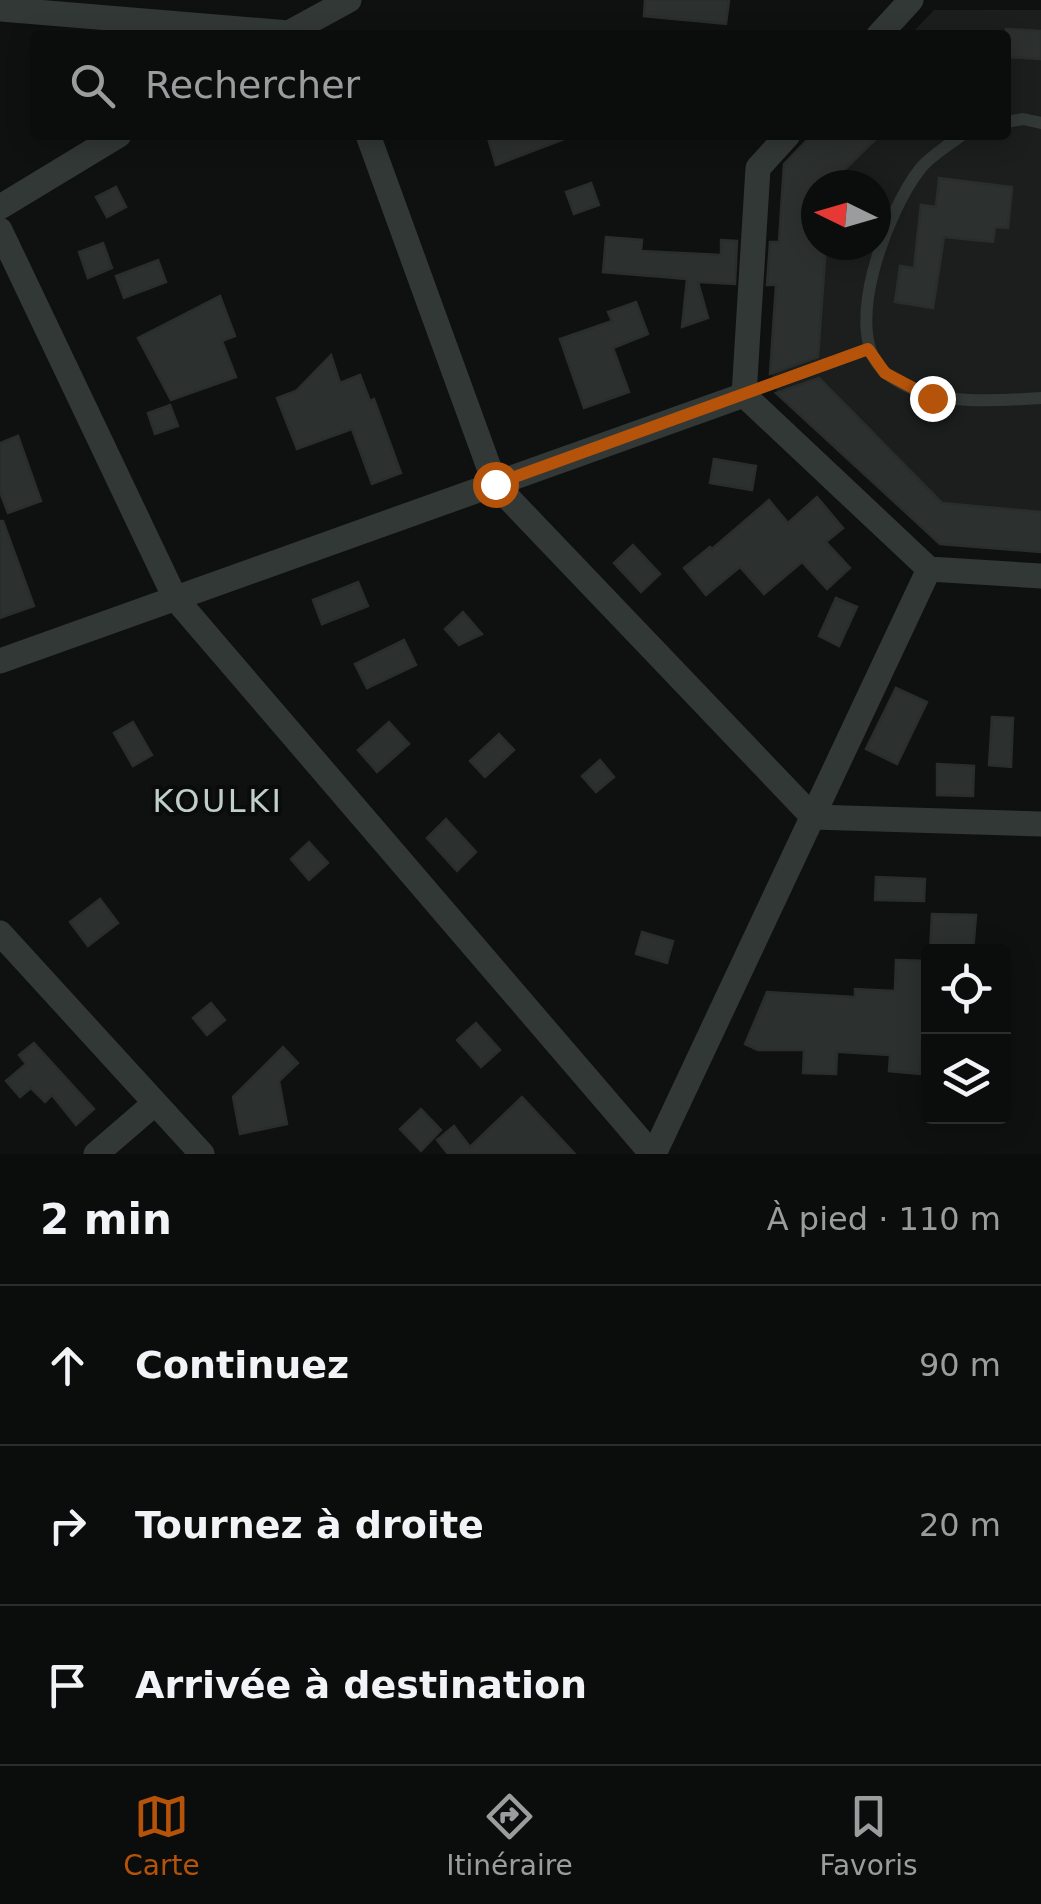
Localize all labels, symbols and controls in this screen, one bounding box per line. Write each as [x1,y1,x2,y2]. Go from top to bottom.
search box [30,30,1011,140]
icon: search [65,58,120,113]
text: Rechercher [145,63,360,107]
north arrow [801,170,891,260]
route end [910,376,956,422]
route start [473,462,519,508]
district label: KOULKI [152,782,284,820]
map controls [921,944,1011,1124]
button: locate [921,944,1011,1034]
button: layers [921,1034,1011,1124]
text: 2 min [40,1195,172,1244]
text: À pied · 110 m [767,1200,1001,1238]
icon: ahead [40,1338,95,1393]
text: Continuez [135,1343,349,1387]
text: 90 m [919,1346,1001,1384]
icon: right [40,1498,95,1553]
text: Tournez à droite [135,1503,484,1547]
text: 20 m [919,1506,1001,1544]
icon: arrive [40,1658,95,1713]
text: Arrivée à destination [135,1663,587,1707]
tab: Carte [123,1789,200,1882]
tab: Itinéraire [446,1789,573,1882]
tab: Favoris [819,1789,918,1882]

